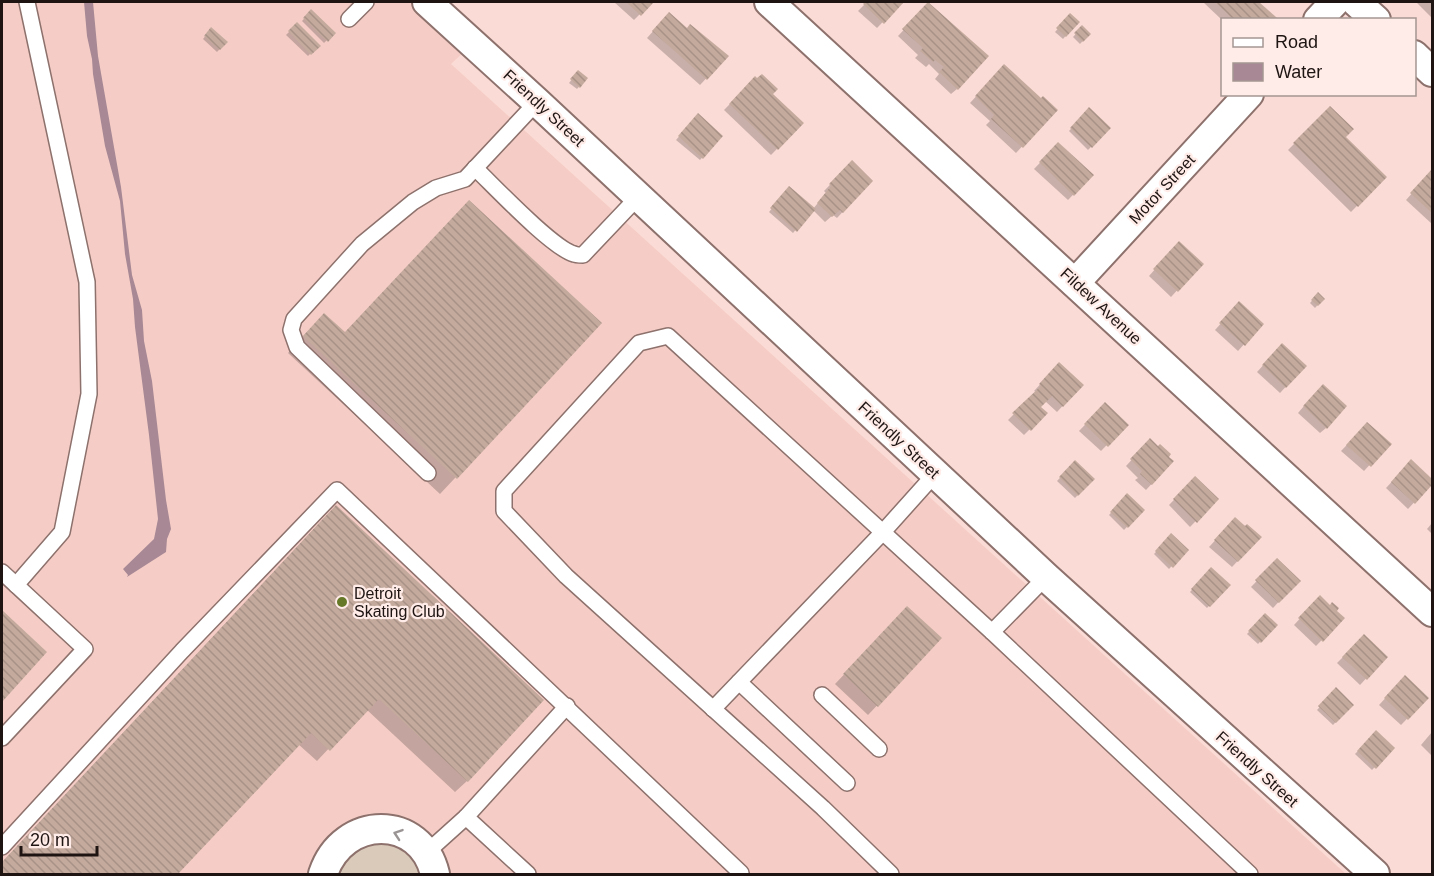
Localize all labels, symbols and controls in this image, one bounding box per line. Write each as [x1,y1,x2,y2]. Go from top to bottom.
legend [1221,18,1416,96]
text: Road [1275,32,1318,52]
text: Water [1275,62,1322,82]
street label: Friendly Street [500,66,588,150]
street label: Motor Street [1126,151,1199,227]
street label: Fildew Avenue [1057,264,1145,348]
street label: Friendly Street [855,398,943,482]
place label: Detroit Skating Club [354,585,445,620]
marker: Detroit Skating Club [335,595,349,609]
street label: Friendly Street [1213,728,1302,810]
scale bar [21,819,98,857]
one-way arrow [393,828,404,841]
text: 20 m [30,830,70,850]

